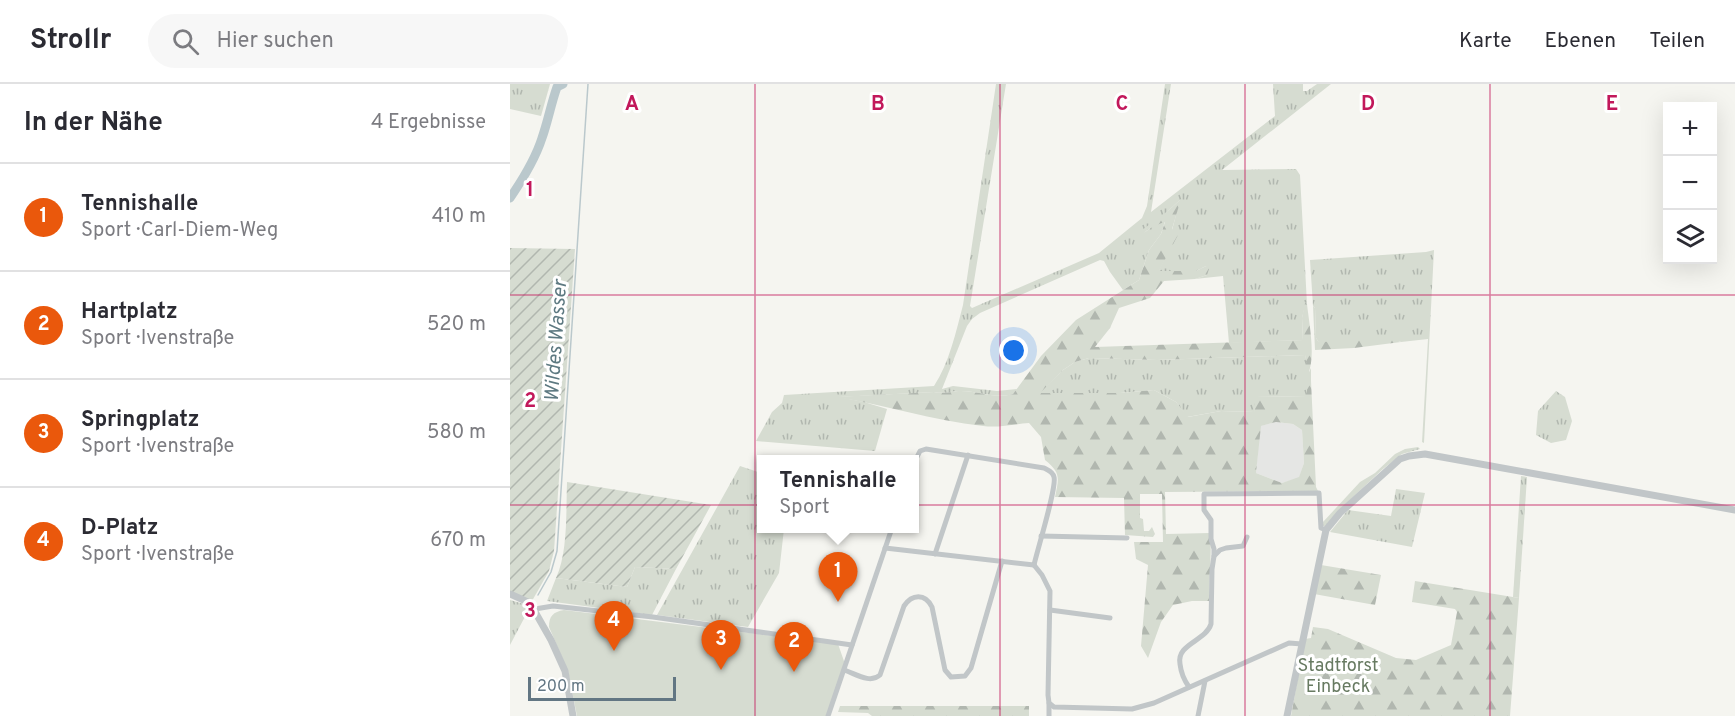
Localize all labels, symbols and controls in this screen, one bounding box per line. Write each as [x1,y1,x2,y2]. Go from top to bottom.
search box [148,14,568,68]
text: Strollr [30,23,112,59]
icon: search [169,25,202,58]
text: Hier suchen [217,28,334,55]
text: Karte [1459,28,1511,55]
text: Ebenen [1544,28,1616,55]
text: Teilen [1649,28,1705,55]
text: A [625,92,639,118]
text: B [871,92,885,118]
text: C [1116,92,1128,118]
text: D [1361,92,1375,118]
text: E [1606,92,1618,118]
map controls [1663,102,1717,264]
button: + [1663,102,1717,156]
text: In der Nähe [24,107,163,140]
text: 4 Ergebnisse [371,110,486,136]
button: − [1663,156,1717,210]
text: 1 [526,178,534,204]
text: Tennishalle [81,191,198,218]
text: 1 [40,204,48,230]
text: 410 m [432,204,486,230]
button: layers [1663,210,1717,264]
text: Sport · Carl-Diem-Weg [81,218,278,244]
water label: Wildes Wasser [540,278,574,403]
text: Hartplatz [81,299,178,326]
text: 2 [37,312,50,338]
text: 520 m [427,312,486,338]
text: Sport · Ivenstraße [81,326,234,352]
your location [999,336,1028,365]
text: 2 [524,389,536,415]
text: Springplatz [81,407,200,434]
text: 3 [38,420,50,446]
text: 580 m [427,420,486,446]
text: Sport · Ivenstraße [81,434,234,460]
popup [757,455,919,533]
text: Tennishalle [779,468,897,495]
text: Sport [779,495,830,521]
text: D-Platz [81,515,158,542]
text: 4 [37,528,50,554]
text: 670 m [430,528,486,554]
text: Sport · Ivenstraße [81,542,234,568]
pin: 1 [818,552,858,602]
text: 3 [524,599,536,625]
pin: 4 [594,602,634,651]
pin: 3 [702,620,740,670]
pin: 2 [774,622,814,672]
park label: Stadtforst Einbeck [1297,655,1379,699]
scale bar [528,674,676,702]
text: 200 m [537,677,585,697]

